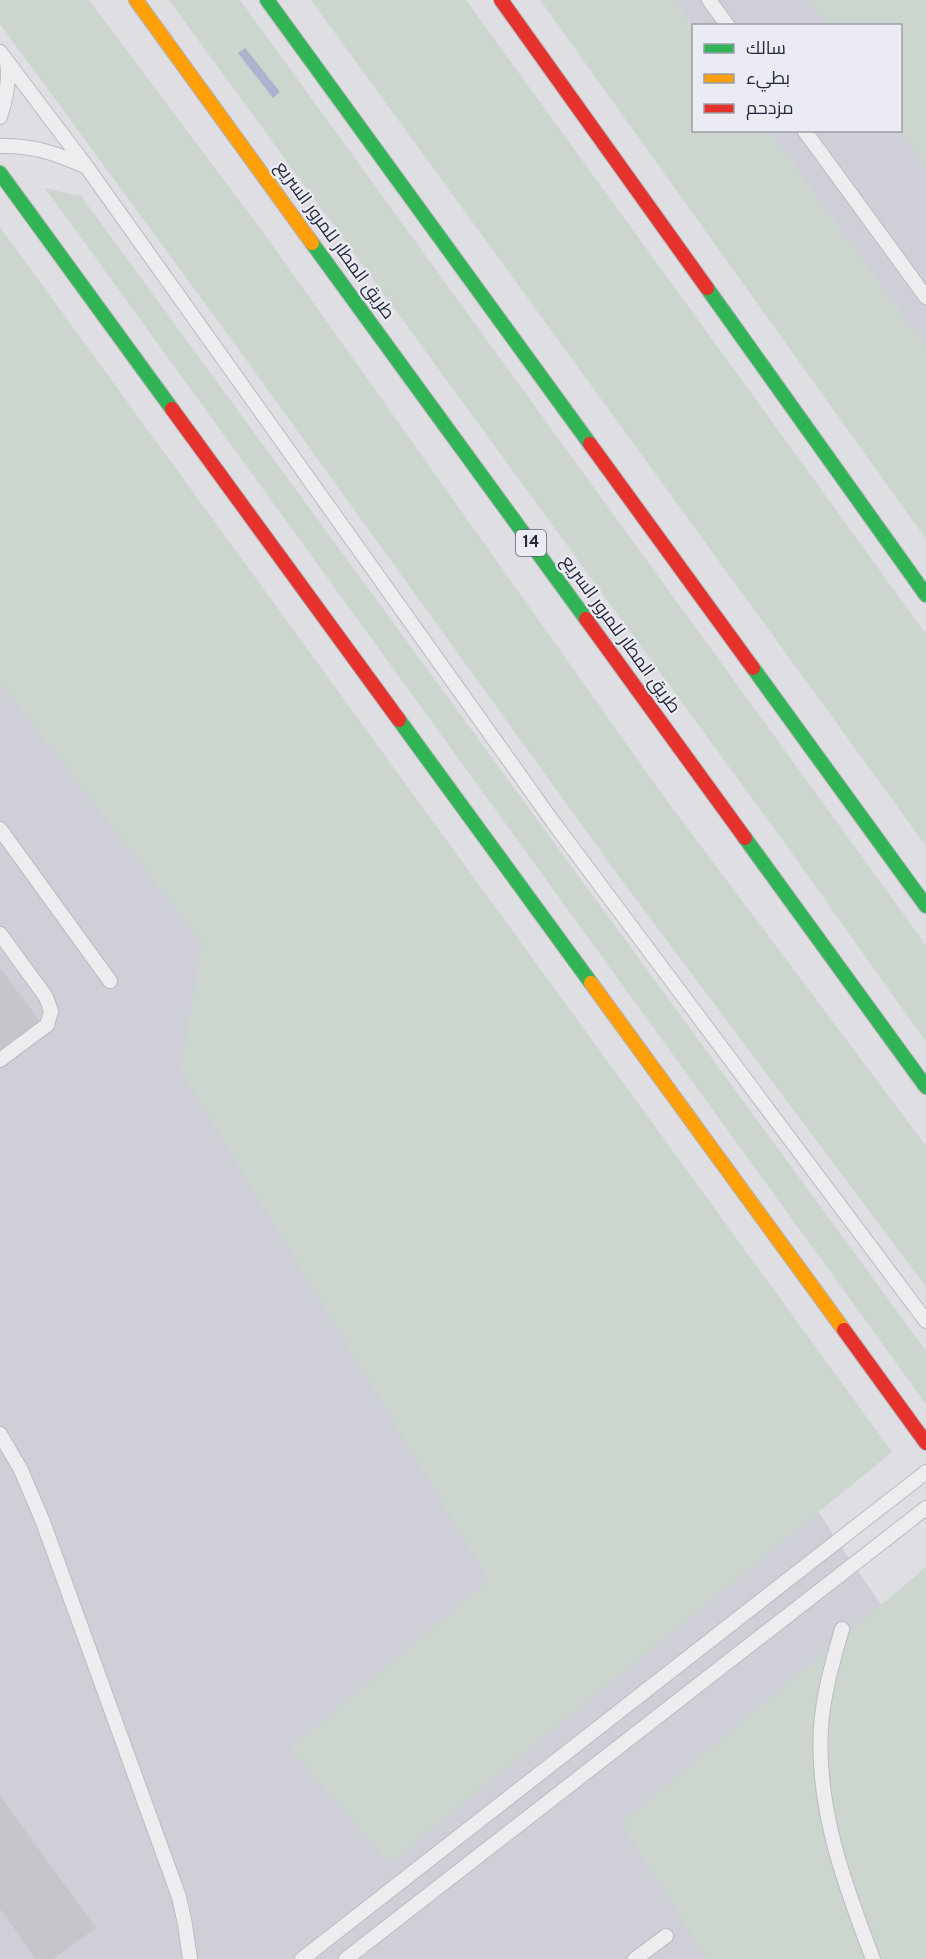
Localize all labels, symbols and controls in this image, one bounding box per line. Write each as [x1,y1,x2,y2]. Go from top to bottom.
legend [692,24,902,132]
text: سالك [746,38,786,61]
text: بطيء [746,68,790,92]
text: مزدحم [746,98,794,121]
street label: طريق المطار للمرور السريع [269,157,399,325]
road number: 14 [516,530,546,556]
street label: طريق المطار للمرور السريع [555,551,685,719]

